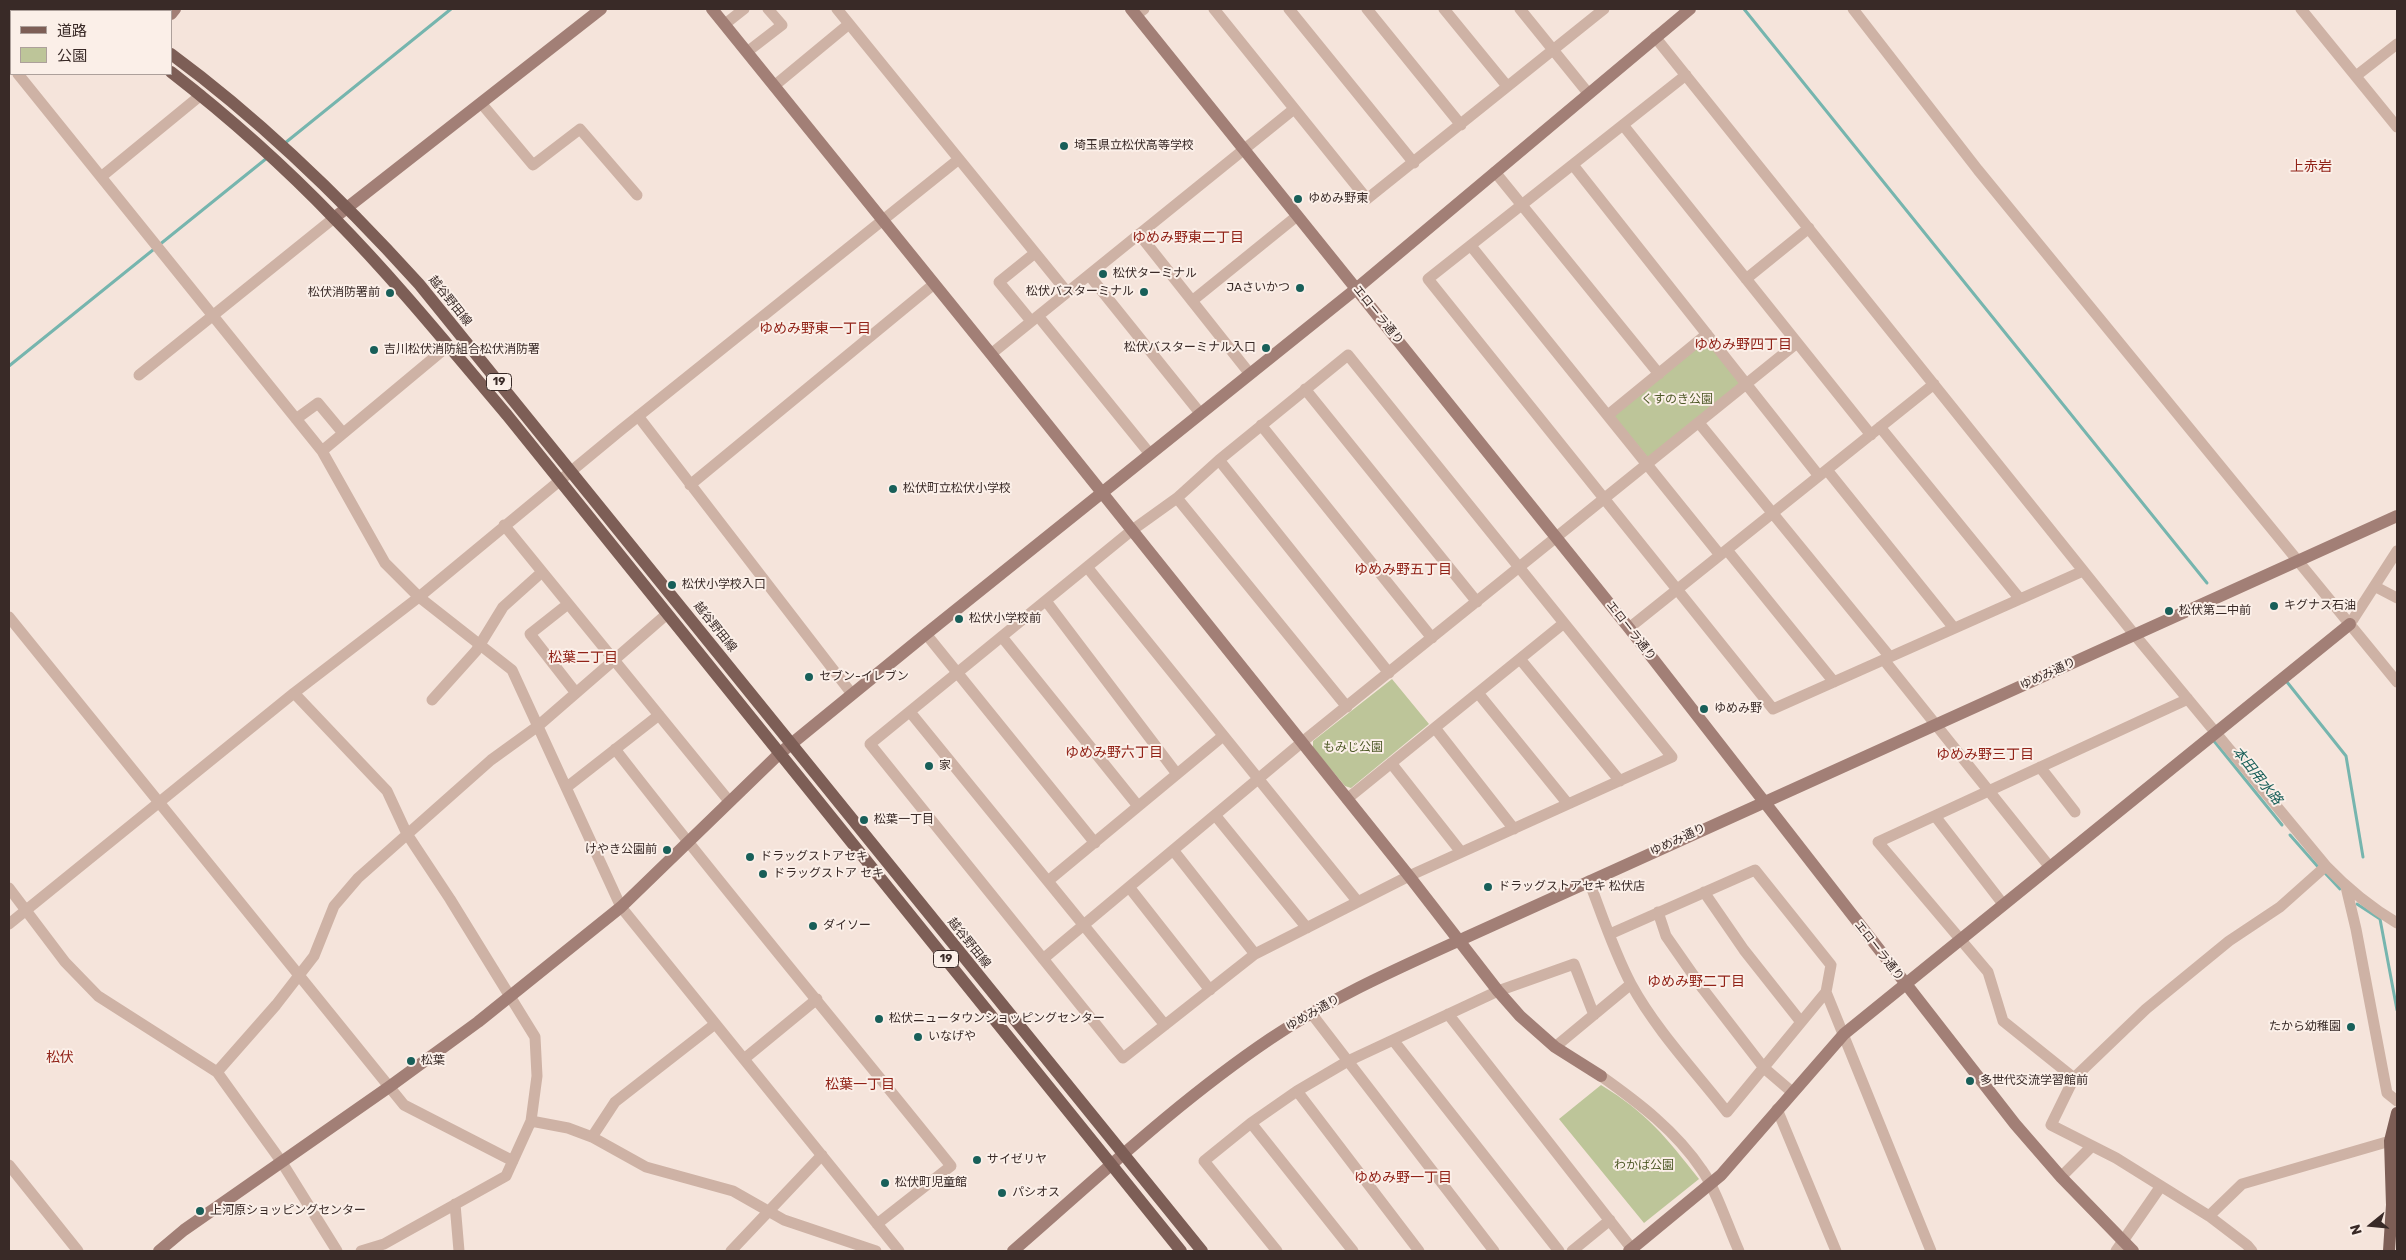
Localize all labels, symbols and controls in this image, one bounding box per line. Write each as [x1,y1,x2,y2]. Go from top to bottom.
legend [10,10,172,75]
text: 道路 [57,22,87,40]
text: 公園 [57,47,87,65]
place label: 埼玉県立松伏高等学校 [1074,139,1194,153]
marker: 埼玉県立松伏高等学校 [1058,140,1070,152]
district label: 上赤岩 [2290,159,2332,175]
place label: ゆめみ野東 [1308,192,1368,206]
marker: ゆめみ野東 [1292,193,1304,205]
district label: ゆめみ野東二丁目 [1132,230,1244,246]
place label: 松伏ターミナル [1113,267,1197,281]
marker: 松伏ターミナル [1097,268,1109,280]
street label: 越谷野田線 [426,273,474,329]
place label: JAさいかつ [1227,281,1290,295]
marker: JAさいかつ [1294,282,1306,294]
street label: エローラ通り [1350,282,1406,348]
place label: 松伏バスターミナル [1026,285,1134,299]
place label: 松伏消防署前 [308,286,380,300]
marker: 松伏バスターミナル [1138,286,1150,298]
marker: 松伏消防署前 [384,287,396,299]
district label: ゆめみ野東一丁目 [759,321,871,337]
district label: ゆめみ野四丁目 [1694,337,1792,353]
place label: 松伏バスターミナル入口 [1124,341,1256,355]
marker: 松伏バスターミナル入口 [1260,342,1272,354]
place label: 吉川松伏消防組合松伏消防署 [384,343,540,357]
marker: 吉川松伏消防組合松伏消防署 [368,344,380,356]
road number: 19 [486,374,512,391]
park label: くすのき公園 [1641,393,1713,407]
place label: 松伏町立松伏小学校 [903,482,1011,496]
marker: 松伏町立松伏小学校 [887,483,899,495]
district label: ゆめみ野五丁目 [1354,562,1452,578]
place label: 松伏小学校入口 [682,578,766,592]
marker: 松伏小学校入口 [666,579,678,591]
street label: エローラ通り [1603,598,1659,664]
street label: 越谷野田線 [691,599,739,655]
place label: キグナス石油 [2284,599,2356,613]
marker: キグナス石油 [2268,600,2280,612]
place label: 松伏第二中前 [2179,604,2251,618]
marker: 松伏第二中前 [2163,605,2175,617]
place label: 松伏小学校前 [969,612,1041,626]
marker: 松伏小学校前 [953,613,965,625]
district label: 松葉二丁目 [548,650,618,666]
street label: ゆめみ通り [2018,655,2078,693]
place label: セブン-イレブン [819,670,909,684]
marker: セブン-イレブン [803,671,815,683]
place label: ゆめみ野 [1714,702,1762,716]
marker: ゆめみ野 [1698,703,1710,715]
park label: もみじ公園 [1323,741,1383,755]
water label: 本田用水路 [2228,744,2286,808]
district label: ゆめみ野六丁目 [1065,745,1163,761]
district label: ゆめみ野三丁目 [1936,747,2034,763]
place label: 家 [939,759,951,773]
marker: 家 [923,760,935,772]
place label: 松葉一丁目 [874,813,934,827]
marker: 松葉一丁目 [858,814,870,826]
street label: ゆめみ通り [1648,821,1708,859]
place label: けやき公園前 [585,843,657,857]
marker: けやき公園前 [661,844,673,856]
place label: ドラッグストアセキ [760,850,868,864]
marker: ドラッグストアセキ [744,851,756,863]
place label: ドラッグストア セキ [773,867,884,881]
marker: ドラッグストア セキ [757,868,769,880]
place label: ドラッグストアセキ 松伏店 [1498,880,1645,894]
marker: ドラッグストアセキ 松伏店 [1482,881,1494,893]
street label: 越谷野田線 [945,915,993,971]
street label: エローラ通り [1851,918,1907,984]
place label: ダイソー [823,919,871,933]
marker: ダイソー [807,920,819,932]
road number: 19 [934,951,958,968]
district label: ゆめみ野二丁目 [1647,974,1745,990]
street label: ゆめみ通り [1283,992,1343,1034]
place label: 松伏ニュータウンショッピングセンター [889,1012,1105,1026]
marker: 松伏ニュータウンショッピングセンター [873,1013,885,1025]
place label: たから幼稚園 [2269,1020,2341,1034]
marker: たから幼稚園 [2345,1021,2357,1033]
place label: いなげや [928,1030,976,1044]
marker: いなげや [912,1031,924,1043]
district label: 松伏 [46,1050,74,1066]
place label: 松葉 [421,1054,445,1068]
marker: 松葉 [405,1055,417,1067]
place label: 多世代交流学習館前 [1980,1074,2088,1088]
marker: 多世代交流学習館前 [1964,1075,1976,1087]
district label: 松葉一丁目 [825,1077,895,1093]
place label: サイゼリヤ [987,1153,1047,1167]
marker: サイゼリヤ [971,1154,983,1166]
park label: わかば公園 [1614,1159,1674,1173]
district label: ゆめみ野一丁目 [1354,1170,1452,1186]
place label: 松伏町児童館 [895,1176,967,1190]
marker: 松伏町児童館 [879,1177,891,1189]
place label: パシオス [1012,1186,1060,1200]
marker: パシオス [996,1187,1008,1199]
north arrow [2346,1200,2396,1250]
place label: 上河原ショッピングセンター [210,1204,366,1218]
marker: 上河原ショッピングセンター [194,1205,206,1217]
text: N [2347,1222,2366,1237]

